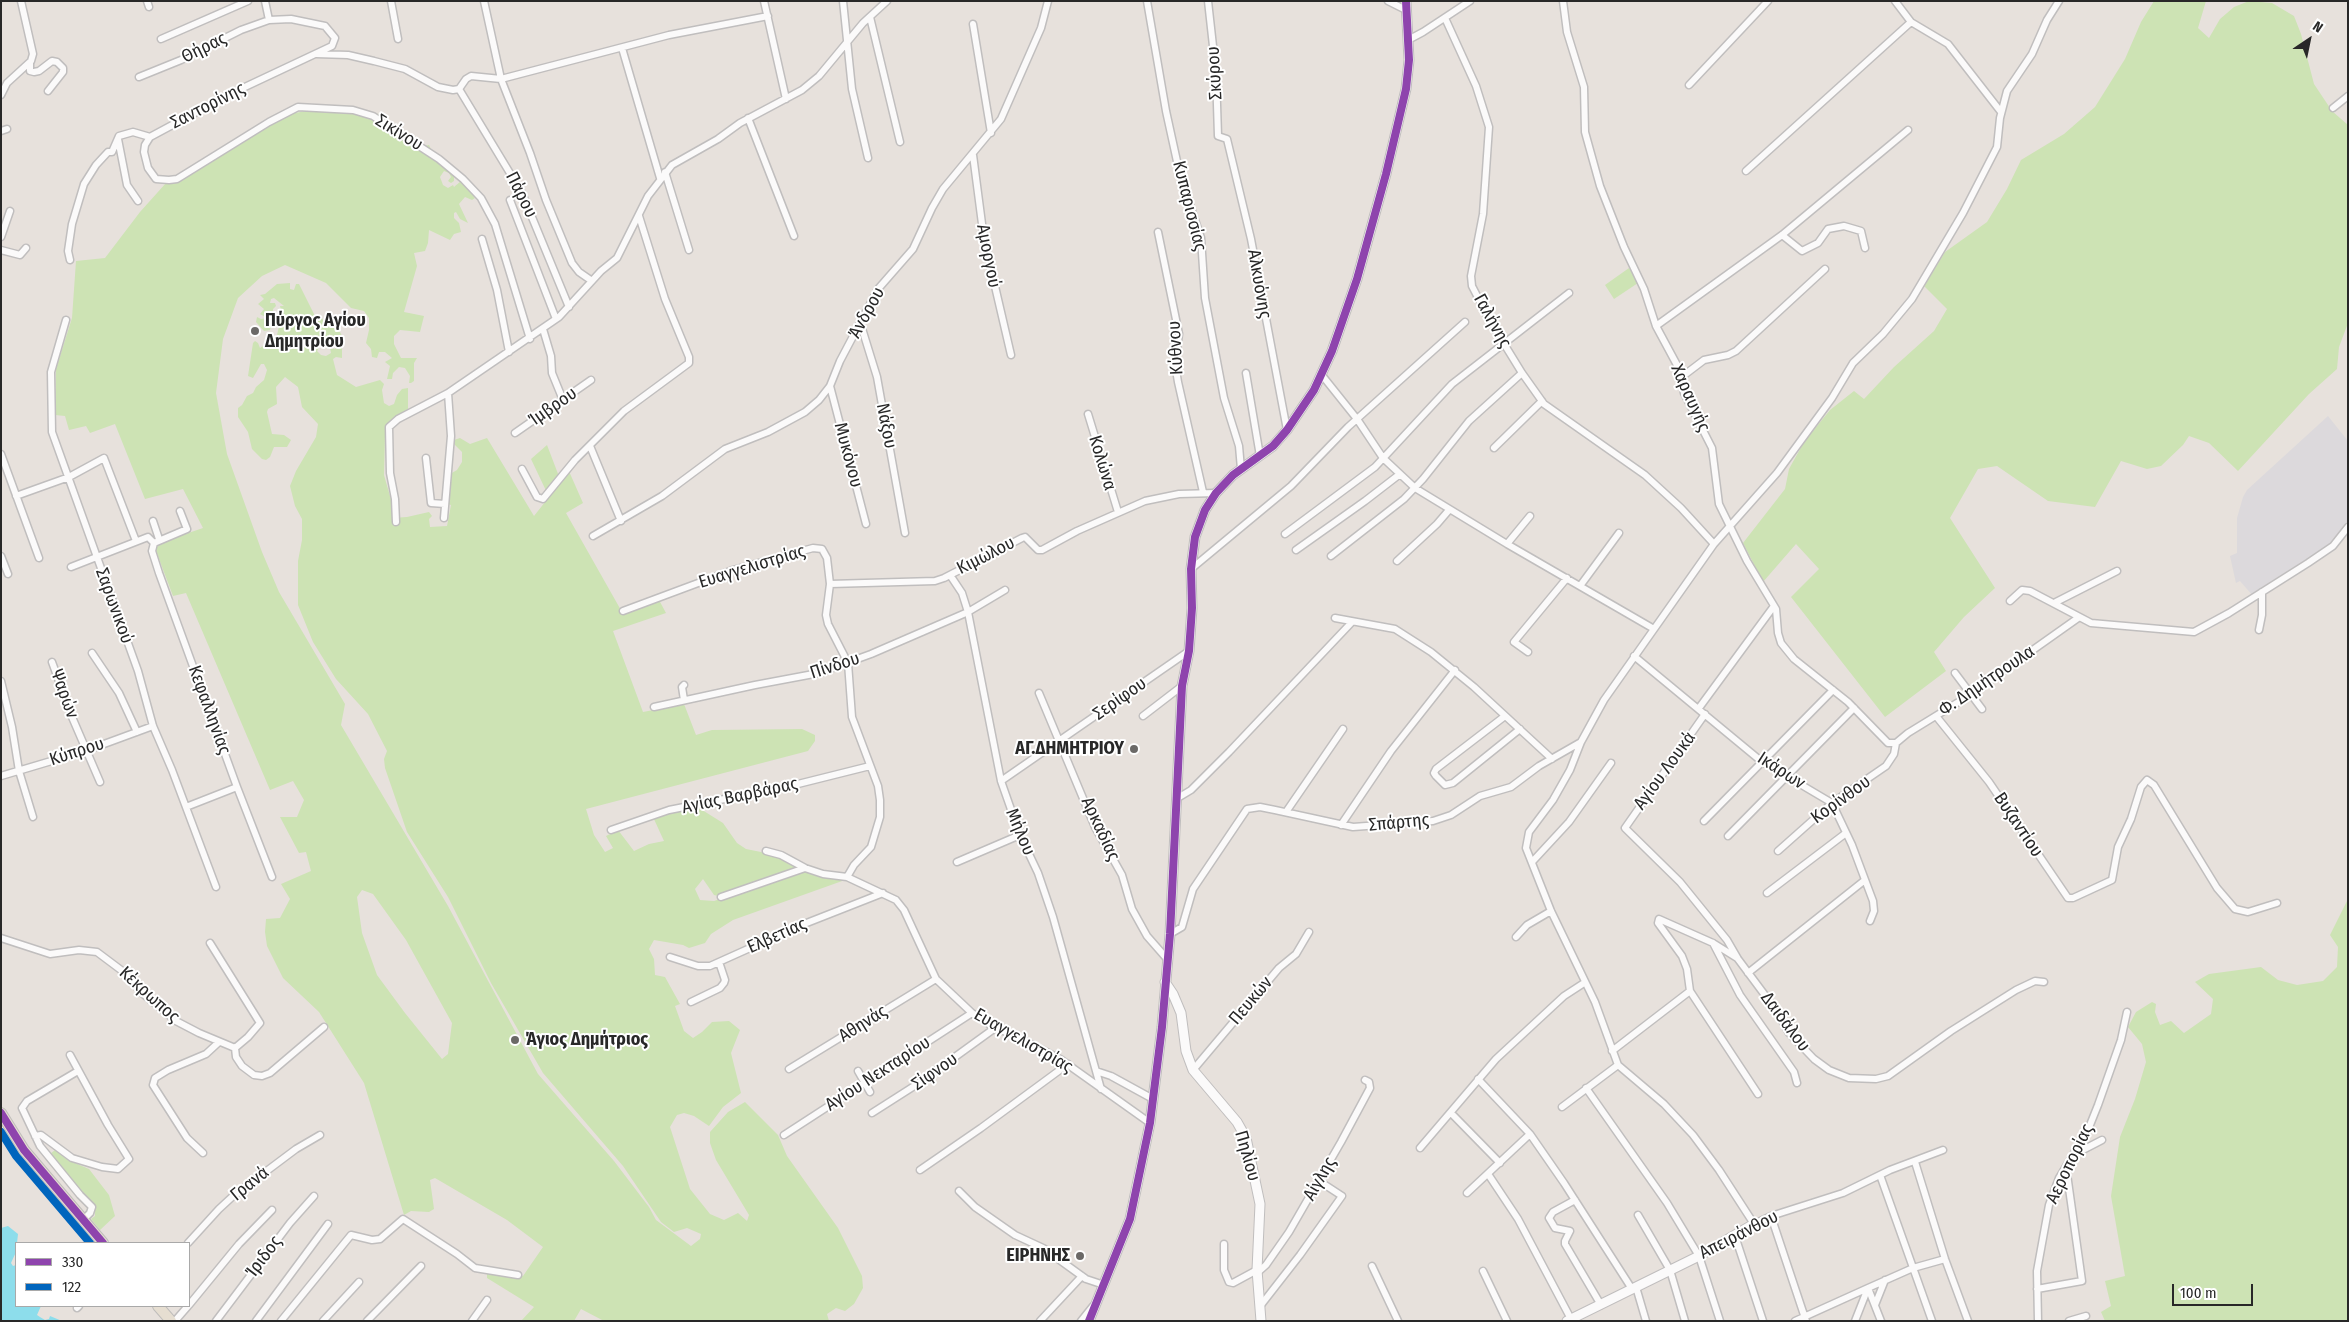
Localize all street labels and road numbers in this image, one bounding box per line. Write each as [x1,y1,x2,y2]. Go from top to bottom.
street label: Θήρας [178,28,230,68]
street label: Σκύρου [1203,46,1227,100]
street label: Σαντορίνης [167,78,249,134]
street label: Σικίνου [371,110,427,156]
street label: Κυπαρισσίας [1167,159,1211,253]
street label: Πάρου [500,168,542,222]
street label: Αμοργού [971,222,1005,290]
street label: Αλκυόνης [1242,248,1276,320]
street label: Άνδρου [844,284,890,342]
street label: Γαλήνης [1468,290,1516,352]
street label: Κύθνου [1164,320,1188,376]
street label: Χαραυγής [1666,361,1714,435]
street label: Ίμβρου [525,383,581,431]
street label: Νάξου [871,402,901,450]
street label: Μυκόνου [829,420,867,490]
street label: Κολώνα [1083,433,1121,493]
street label: Κιμώλου [953,532,1019,580]
street label: Ευαγγελιστρίας [696,541,808,593]
street label: Σαρωνικού [90,565,138,647]
street label: Φ. Δημήτρουλα [1935,641,2039,721]
street label: Πίνδου [807,648,863,684]
street label: Κεφαλληνίας [183,663,235,757]
street label: Ψαρών [45,667,83,721]
street label: Σερίφου [1089,673,1151,725]
street label: Αγίου Λουκά [1629,728,1701,814]
street label: Κύπρου [47,733,107,771]
street label: Ικάρων [1753,748,1809,794]
street label: Κορίνθου [1807,771,1875,829]
street label: Αγίας Βαρβάρας [680,773,800,819]
street label: Βυζαντίου [1989,789,2047,861]
street label: Αρκαδίας [1076,794,1124,864]
street label: Μήλου [1001,805,1039,859]
street label: Σπάρτης [1368,810,1430,836]
street label: Ελβετίας [744,913,810,959]
street label: Κέκρωπος [114,962,184,1028]
street label: Πευκών [1225,972,1277,1030]
street label: Δαιδάλου [1756,988,1814,1056]
street label: Αθηνάς [835,1001,891,1047]
street label: Ευαγγελιστρίας [970,1004,1076,1078]
street label: Αγίου Νεκταρίου [821,1032,935,1116]
street label: Σίφνου [908,1049,962,1095]
street label: Αεροπορίας [2042,1121,2098,1207]
street label: Πηλίου [1230,1128,1264,1184]
street label: Αίγλης [1299,1153,1341,1205]
street label: Γρανά [226,1162,274,1206]
street label: Απειράνθου [1696,1206,1782,1264]
street label: Ίριδος [241,1232,287,1282]

